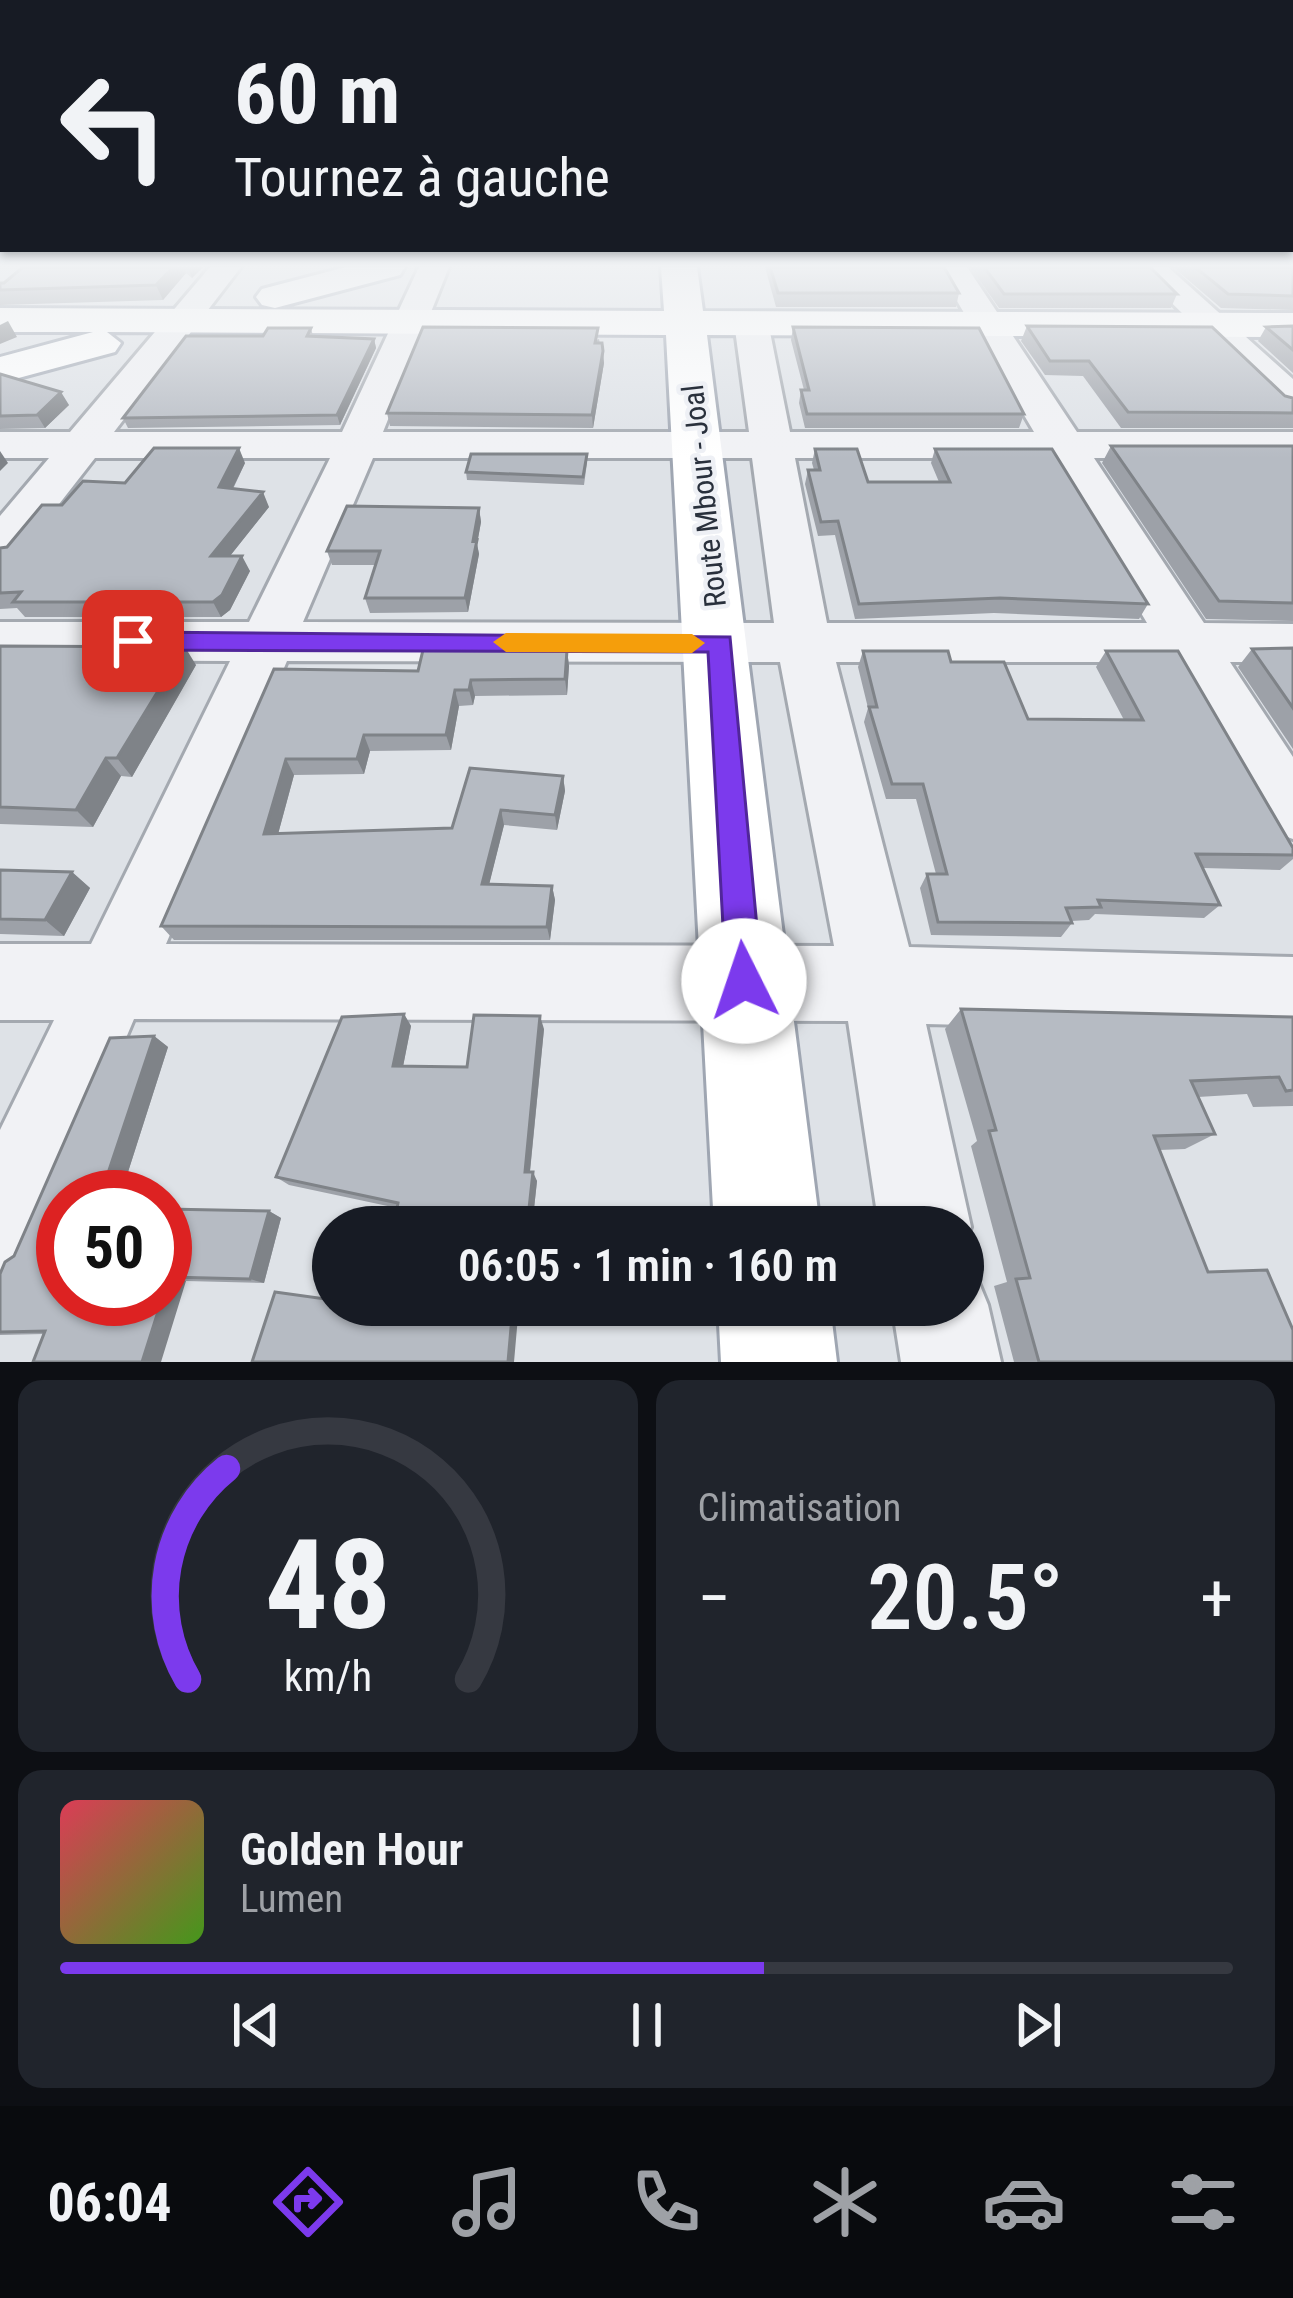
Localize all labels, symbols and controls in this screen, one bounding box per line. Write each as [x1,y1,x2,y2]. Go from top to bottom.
text: 60 m [234,45,401,144]
icon: left [36,48,192,204]
text: Tournez à gauche [234,146,610,209]
street label: Route Mbour - Joal [675,383,733,609]
pin [82,590,184,692]
icon: arrive [100,608,166,674]
position arrow [681,918,807,1044]
speed limit sign: 50 [36,1170,192,1326]
text: 06:05 · 1 min · 160 m [458,1239,838,1292]
text: Climatisation [698,1485,901,1531]
text: 48 [265,1512,391,1658]
text: 20.5° [867,1546,1063,1651]
text: − [698,1560,731,1637]
text: + [1200,1560,1233,1637]
text: km/h [284,1651,372,1701]
text: Golden Hour [240,1823,463,1876]
text: Lumen [240,1876,343,1922]
icon: previous [223,1992,289,2058]
icon: pause [614,1992,680,2058]
icon: next [1005,1992,1071,2058]
icon: directions [266,2160,350,2244]
icon: music [445,2160,529,2244]
icon: phone [624,2160,708,2244]
icon: climate [803,2160,887,2244]
icon: car [982,2160,1066,2244]
icon: filters [1161,2160,1245,2244]
text: 06:04 [48,2171,171,2234]

